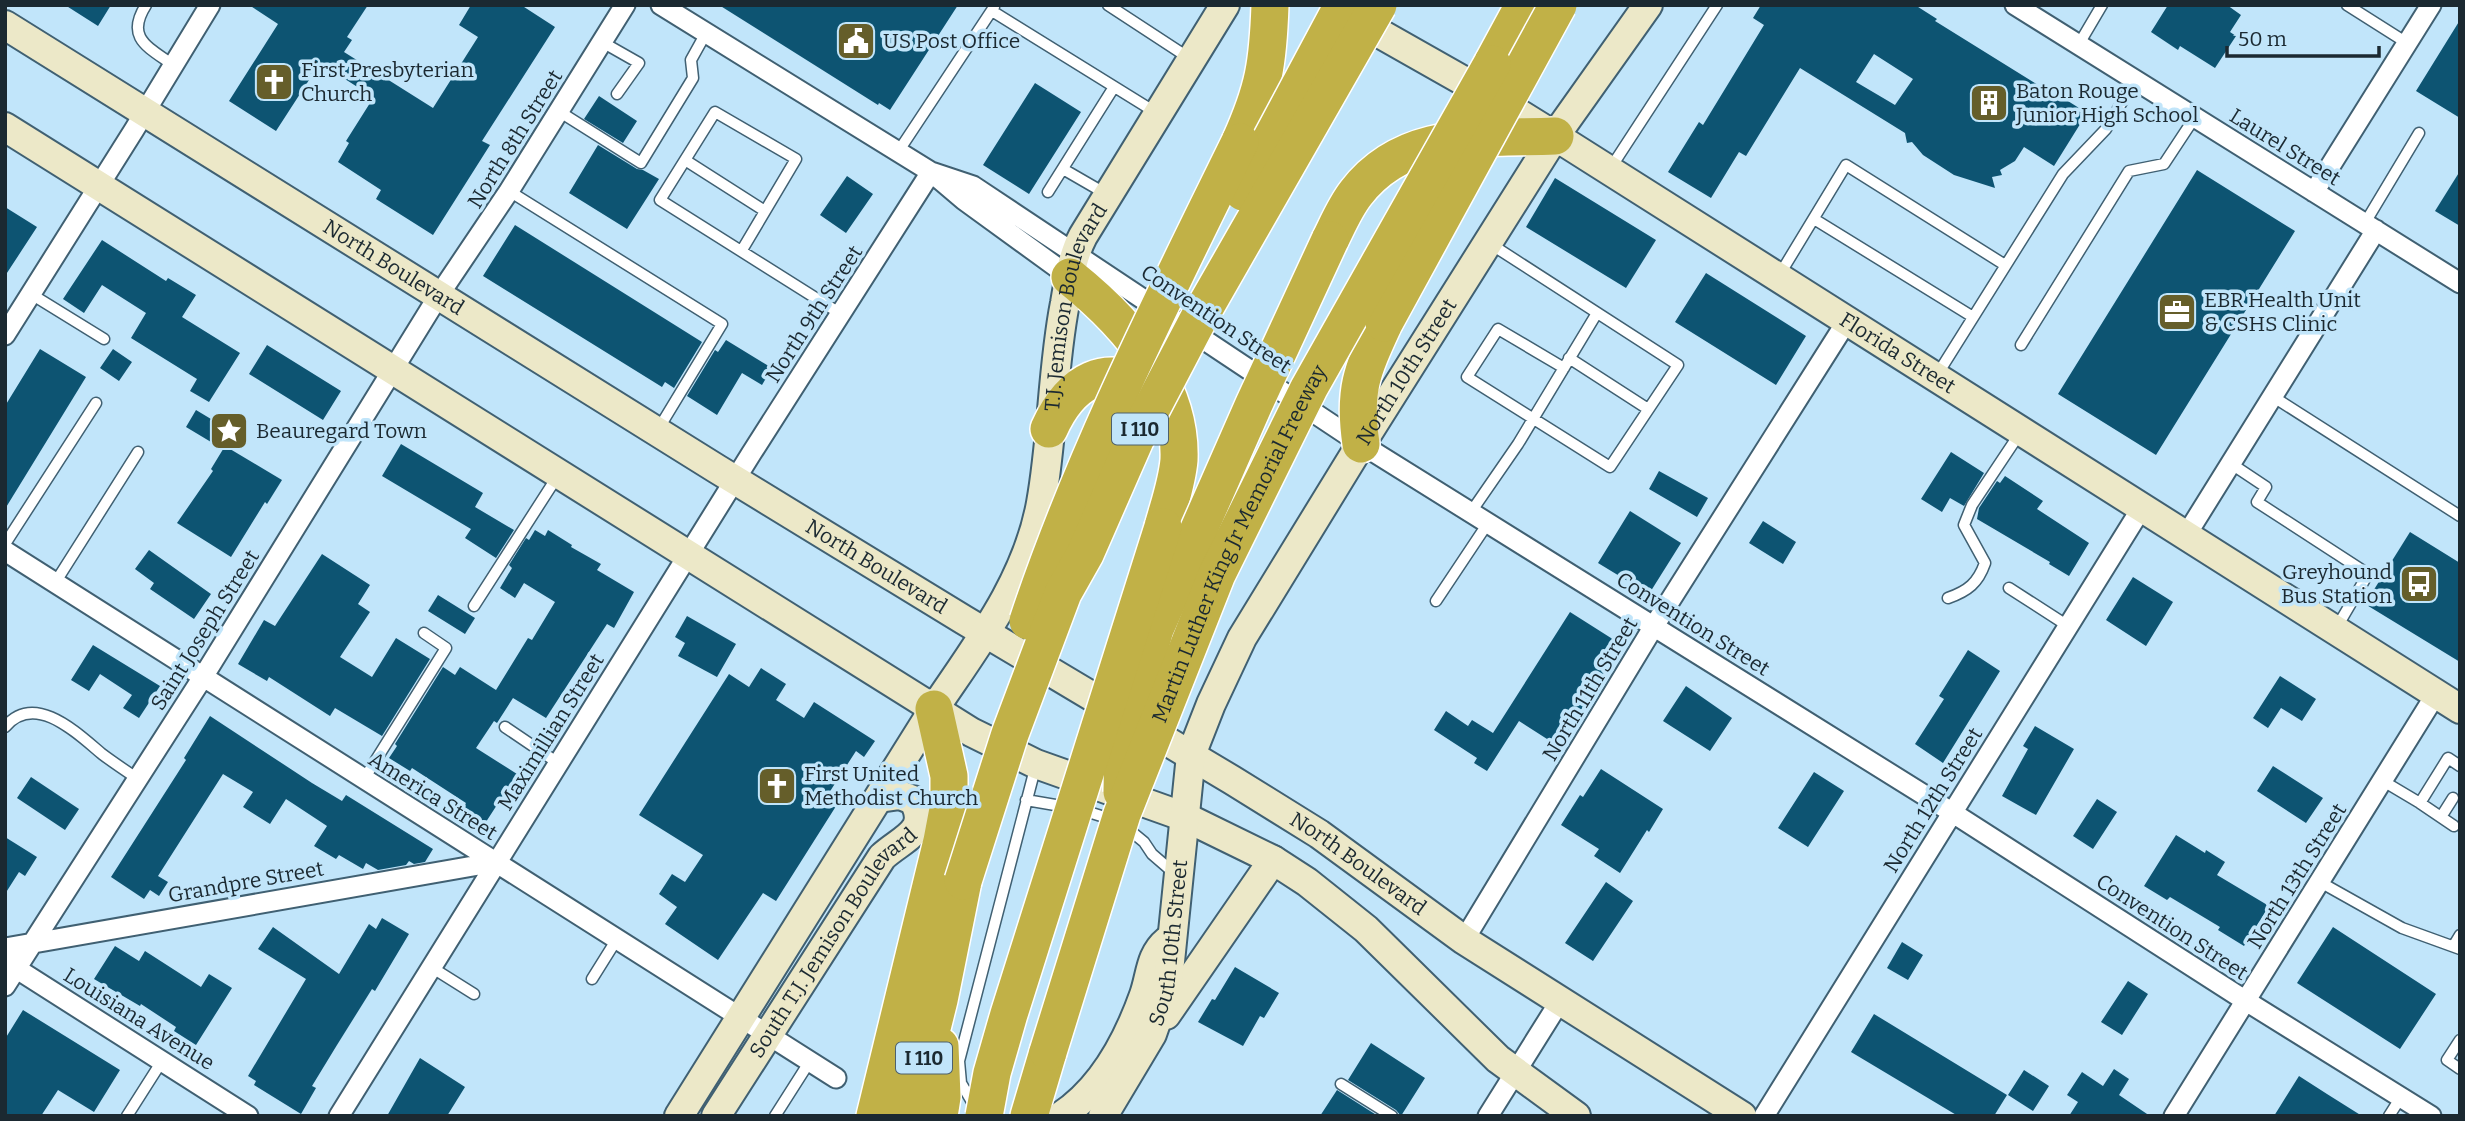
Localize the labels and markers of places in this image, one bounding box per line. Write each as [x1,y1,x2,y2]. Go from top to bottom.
public building icon: US Post Office [835,20,877,62]
place label: US Post Office [883,28,1020,54]
place label: First Presbyterian Church [301,57,474,107]
church icon: First Presbyterian Church [253,61,295,103]
place label: Baton Rouge Junior High School [2015,78,2198,128]
building icon: Baton Rouge Junior High School [1968,82,2010,124]
place label: EBR Health Unit & CSHS Clinic [2204,287,2361,337]
office icon: EBR Health Unit & CSHS Clinic [2156,291,2198,333]
place icon: Beauregard Town [208,410,250,452]
place label: Beauregard Town [256,418,427,444]
place label: Greyhound Bus Station [2281,559,2392,609]
bus stop icon: Greyhound Bus Station [2398,563,2440,605]
place label: First United Methodist Church [804,761,978,811]
church icon: First United Methodist Church [756,765,798,807]

